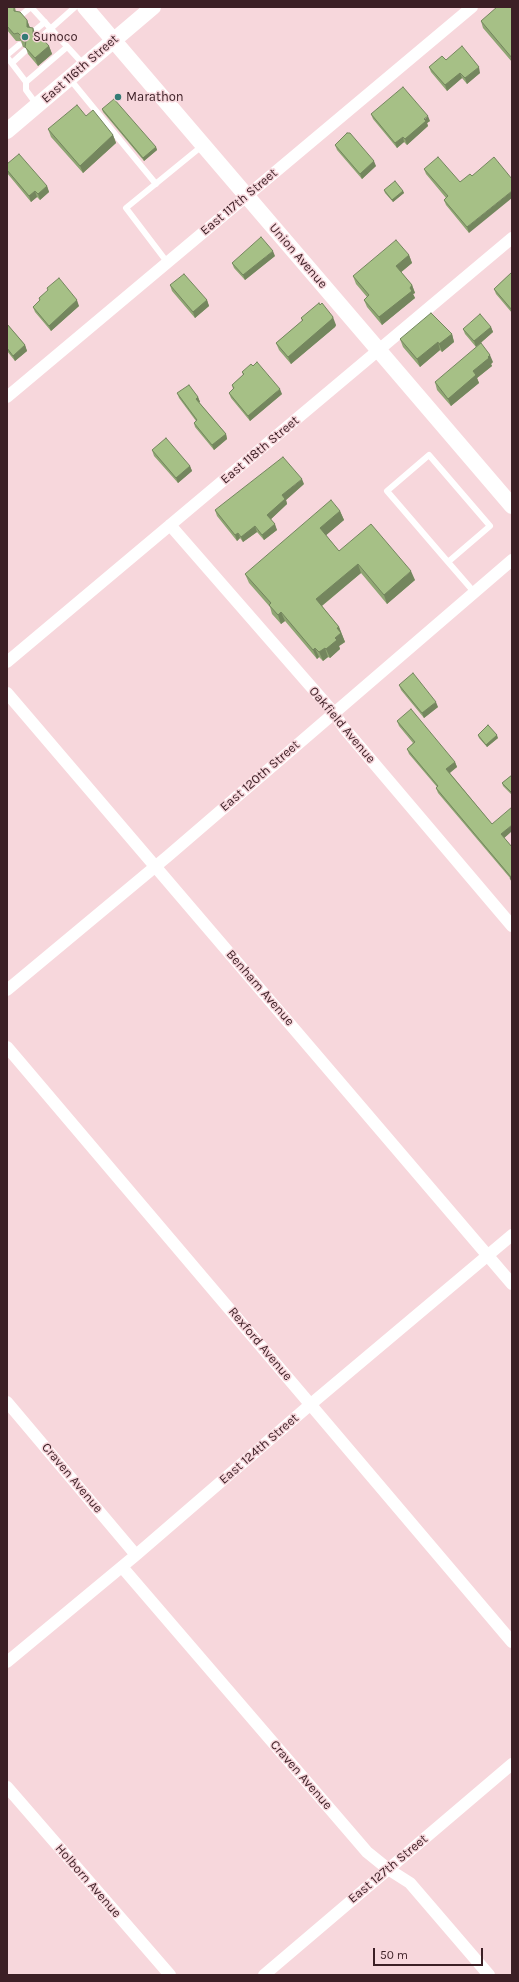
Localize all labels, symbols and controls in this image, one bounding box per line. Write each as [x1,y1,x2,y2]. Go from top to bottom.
place label: Sunoco [33,29,77,45]
street label: East 116th Street [38,31,122,107]
marker: Sunoco [20,32,30,42]
place label: Marathon [126,89,184,105]
marker: Marathon [113,92,123,102]
street label: East 117th Street [197,165,281,239]
street label: Union Avenue [266,220,330,292]
street label: East 118th Street [218,413,302,487]
street label: Oakfield Avenue [305,684,379,766]
street label: East 120th Street [217,737,303,815]
street label: Benham Avenue [223,947,297,1029]
street label: Rexford Avenue [225,1304,295,1384]
street label: East 124th Street [216,1410,302,1488]
street label: Craven Avenue [38,1440,106,1516]
street label: Craven Avenue [267,1737,335,1813]
street label: East 127th Street [345,1831,431,1907]
street label: Holborn Avenue [52,1841,124,1921]
scale bar [375,1940,485,1966]
text: 50 m [380,1948,408,1962]

